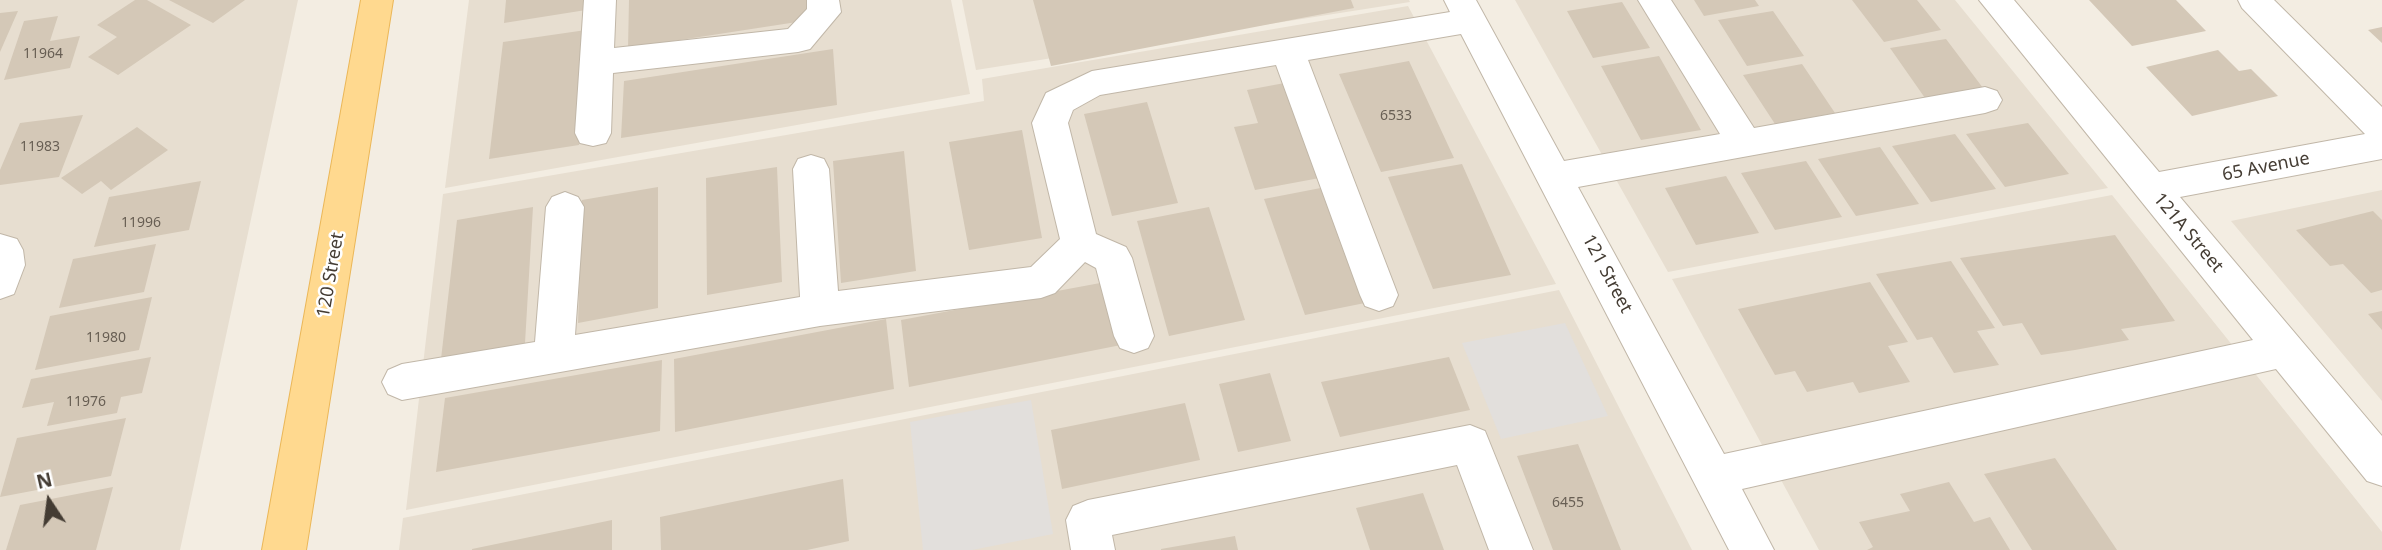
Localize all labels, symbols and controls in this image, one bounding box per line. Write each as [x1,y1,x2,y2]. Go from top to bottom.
house number: 11964 [23,46,63,62]
house number: 6533 [1380,108,1412,124]
house number: 11983 [20,139,60,155]
street label: 65 Avenue [2221,148,2311,186]
street label: 121A Street [2148,189,2228,277]
house number: 11996 [121,215,161,231]
street label: 120 Street [313,231,349,319]
street label: 121 Street [1577,231,1637,317]
house number: 11980 [86,330,126,346]
house number: 11976 [66,394,106,410]
north arrow [14,466,84,536]
text: N [34,466,55,495]
house number: 6455 [1552,495,1584,511]

